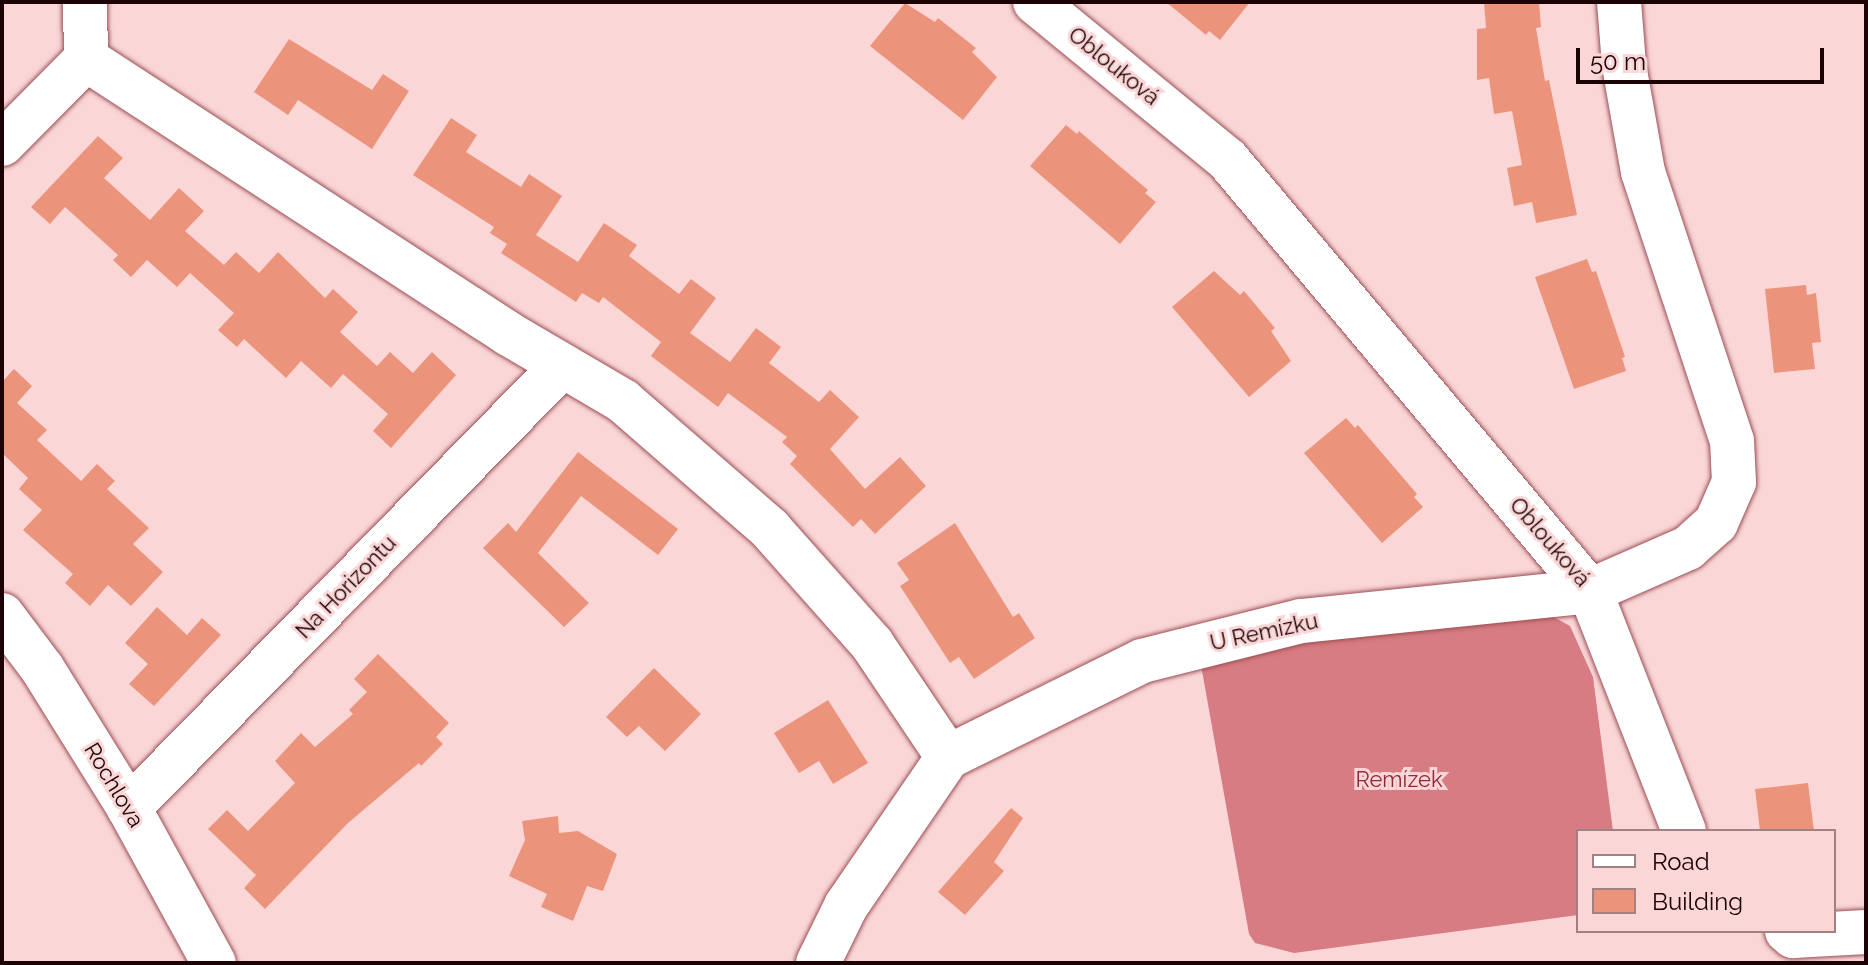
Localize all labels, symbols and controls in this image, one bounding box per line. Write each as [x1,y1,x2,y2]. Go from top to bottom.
street label: Oblouková [1063,21,1165,111]
scale bar [1580,32,1828,82]
text: 50 m [1590,47,1646,76]
street label: Oblouková [1504,492,1596,592]
street label: Na Horizontu [290,530,402,644]
street label: U Remízku [1208,608,1320,656]
street label: Rochlova [78,738,150,832]
park label: Remízek [1355,767,1443,793]
legend [1576,829,1836,933]
text: Road [1652,847,1710,876]
text: Building [1652,887,1743,916]

